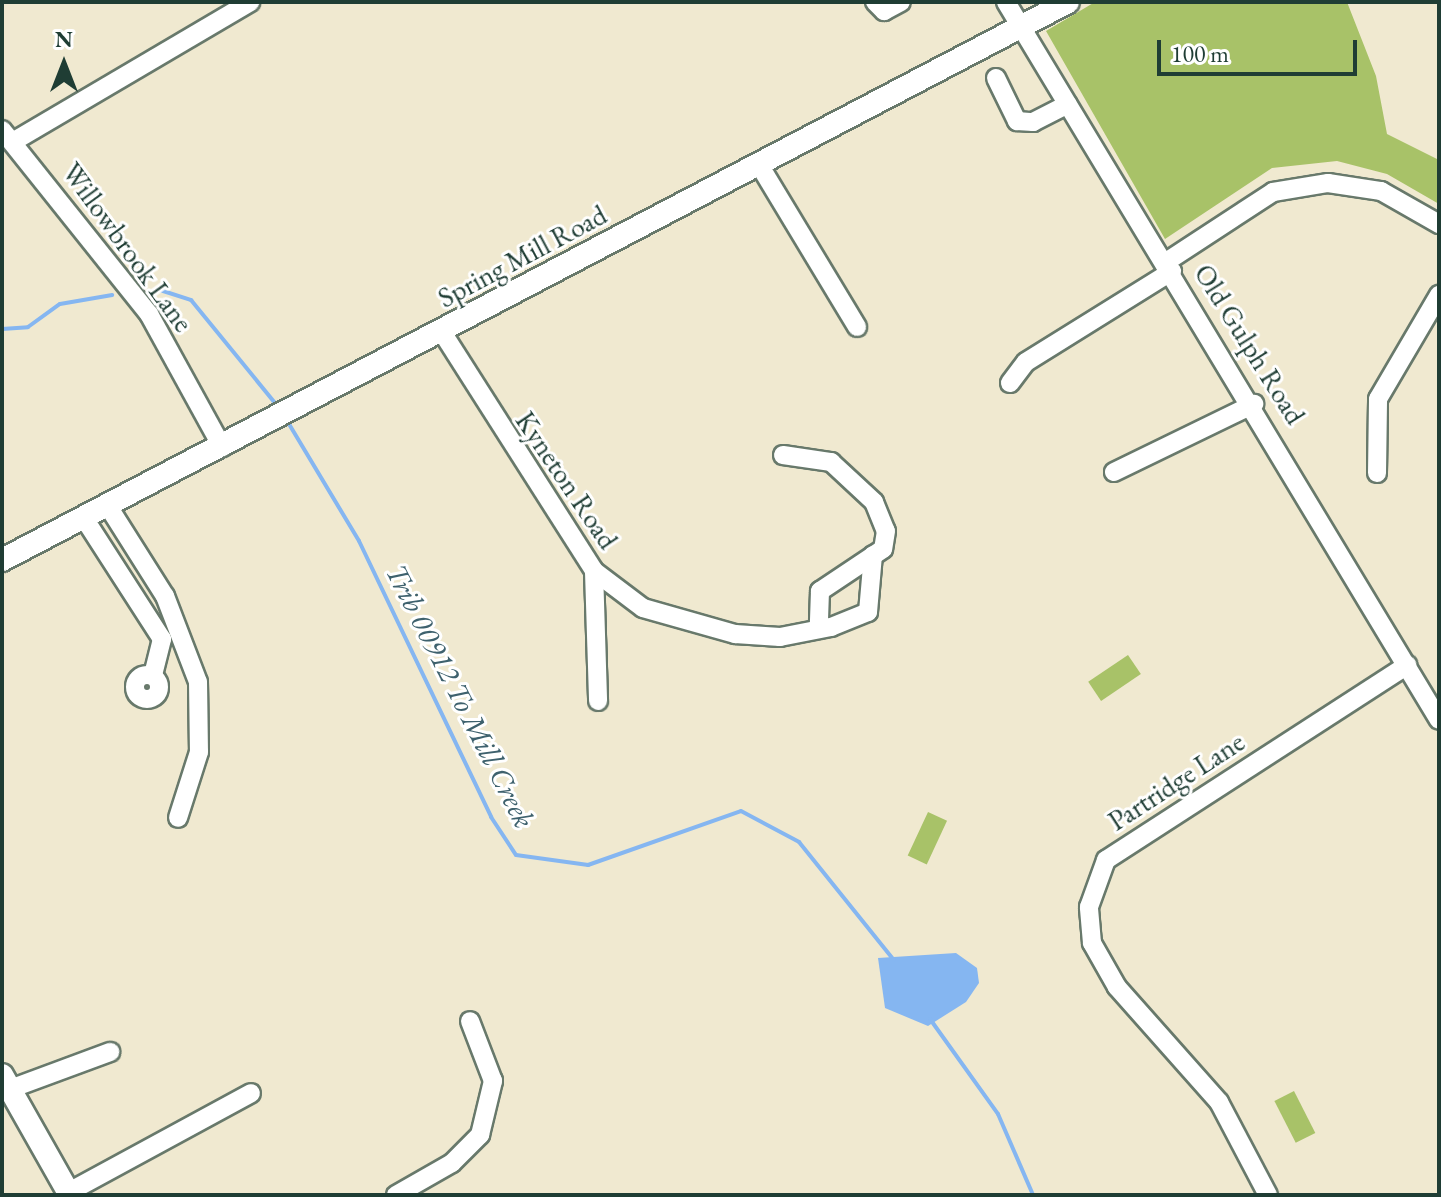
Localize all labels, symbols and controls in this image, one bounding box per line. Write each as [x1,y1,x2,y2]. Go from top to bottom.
north arrow [24,24,104,104]
scale bar [1161,24,1361,74]
text: N [55,25,73,54]
text: 100 m [1171,38,1229,69]
street label: Willowbrook Lane [55,156,201,338]
street label: Spring Mill Road [432,197,612,315]
street label: Old Gulph Road [1187,258,1313,430]
street label: Kyneton Road [509,405,625,555]
water label: Trib 00912 To Mill Creek [378,558,542,834]
street label: Partridge Lane [1102,725,1250,837]

